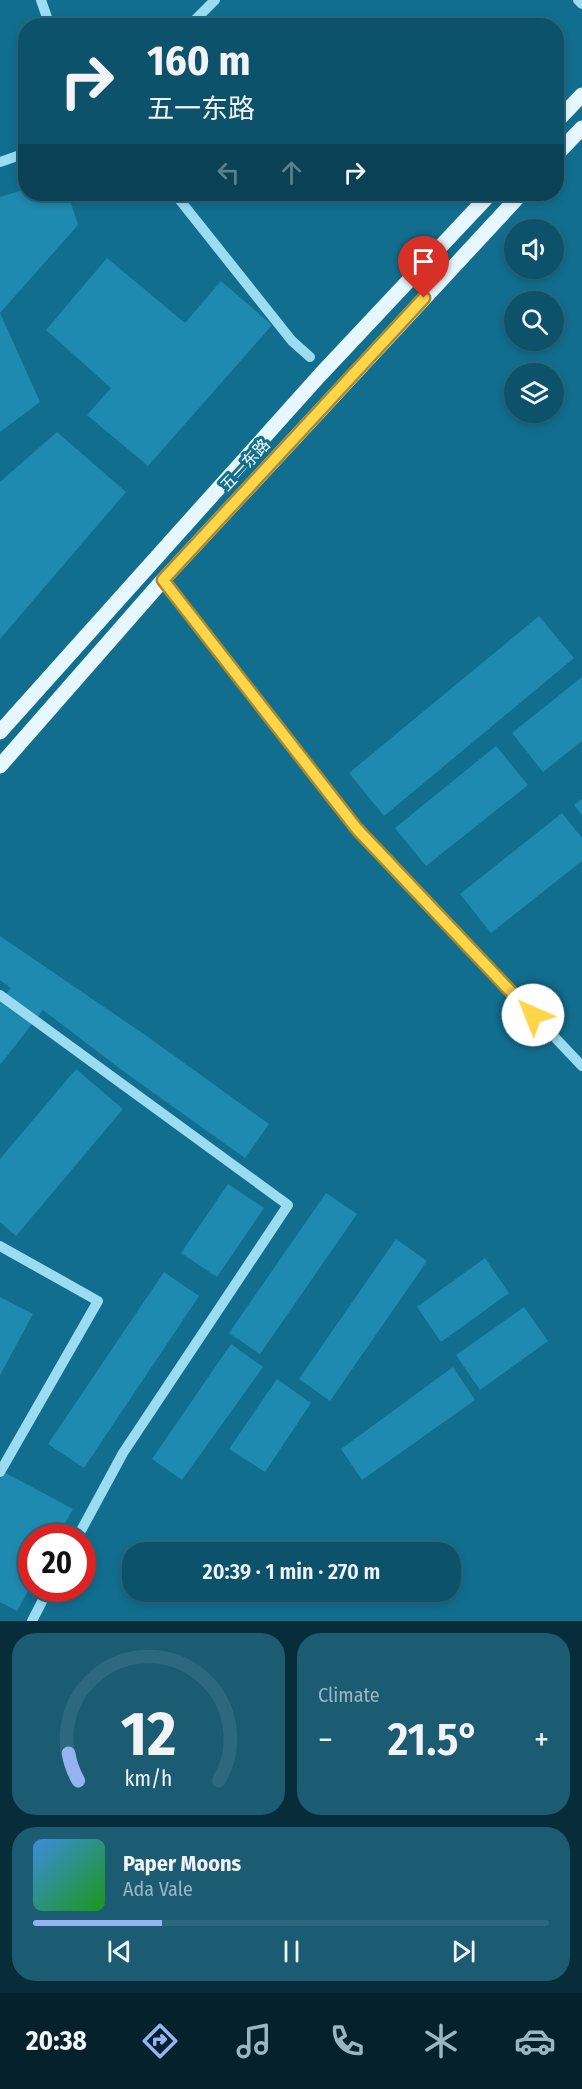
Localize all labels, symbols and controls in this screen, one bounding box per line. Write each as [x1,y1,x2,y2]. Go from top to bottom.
text: 160 m [147,36,250,86]
icon: right [48,42,126,120]
text: 五一东路 [147,93,255,125]
icon: left [212,156,245,189]
icon: ahead [275,156,308,189]
icon: right [338,156,371,189]
map controls [504,219,564,423]
button: sound [504,219,564,279]
pin [398,236,449,298]
icon: arrive [407,245,440,278]
button: search [504,291,564,351]
button: layers [504,363,564,423]
street label: 五一东路 [216,435,274,495]
position arrow [501,983,565,1047]
speed limit sign: 20 [18,1524,96,1602]
text: 20:39 · 1 min · 270 m [203,1558,380,1585]
text: Climate [318,1683,380,1707]
text: 12 [121,1697,176,1772]
text: 21.5° [388,1713,479,1767]
text: − [318,1720,333,1760]
text: + [534,1720,549,1760]
text: km/h [125,1766,172,1792]
text: Paper Moons [123,1850,241,1877]
text: Ada Vale [123,1877,193,1901]
icon: previous [103,1935,136,1968]
icon: pause [275,1935,308,1968]
icon: next [447,1935,480,1968]
icon: directions [139,2020,181,2062]
icon: music [233,2020,275,2062]
icon: phone [326,2020,368,2062]
icon: climate [420,2020,462,2062]
icon: car [514,2020,556,2062]
text: 20:38 [26,2025,87,2057]

